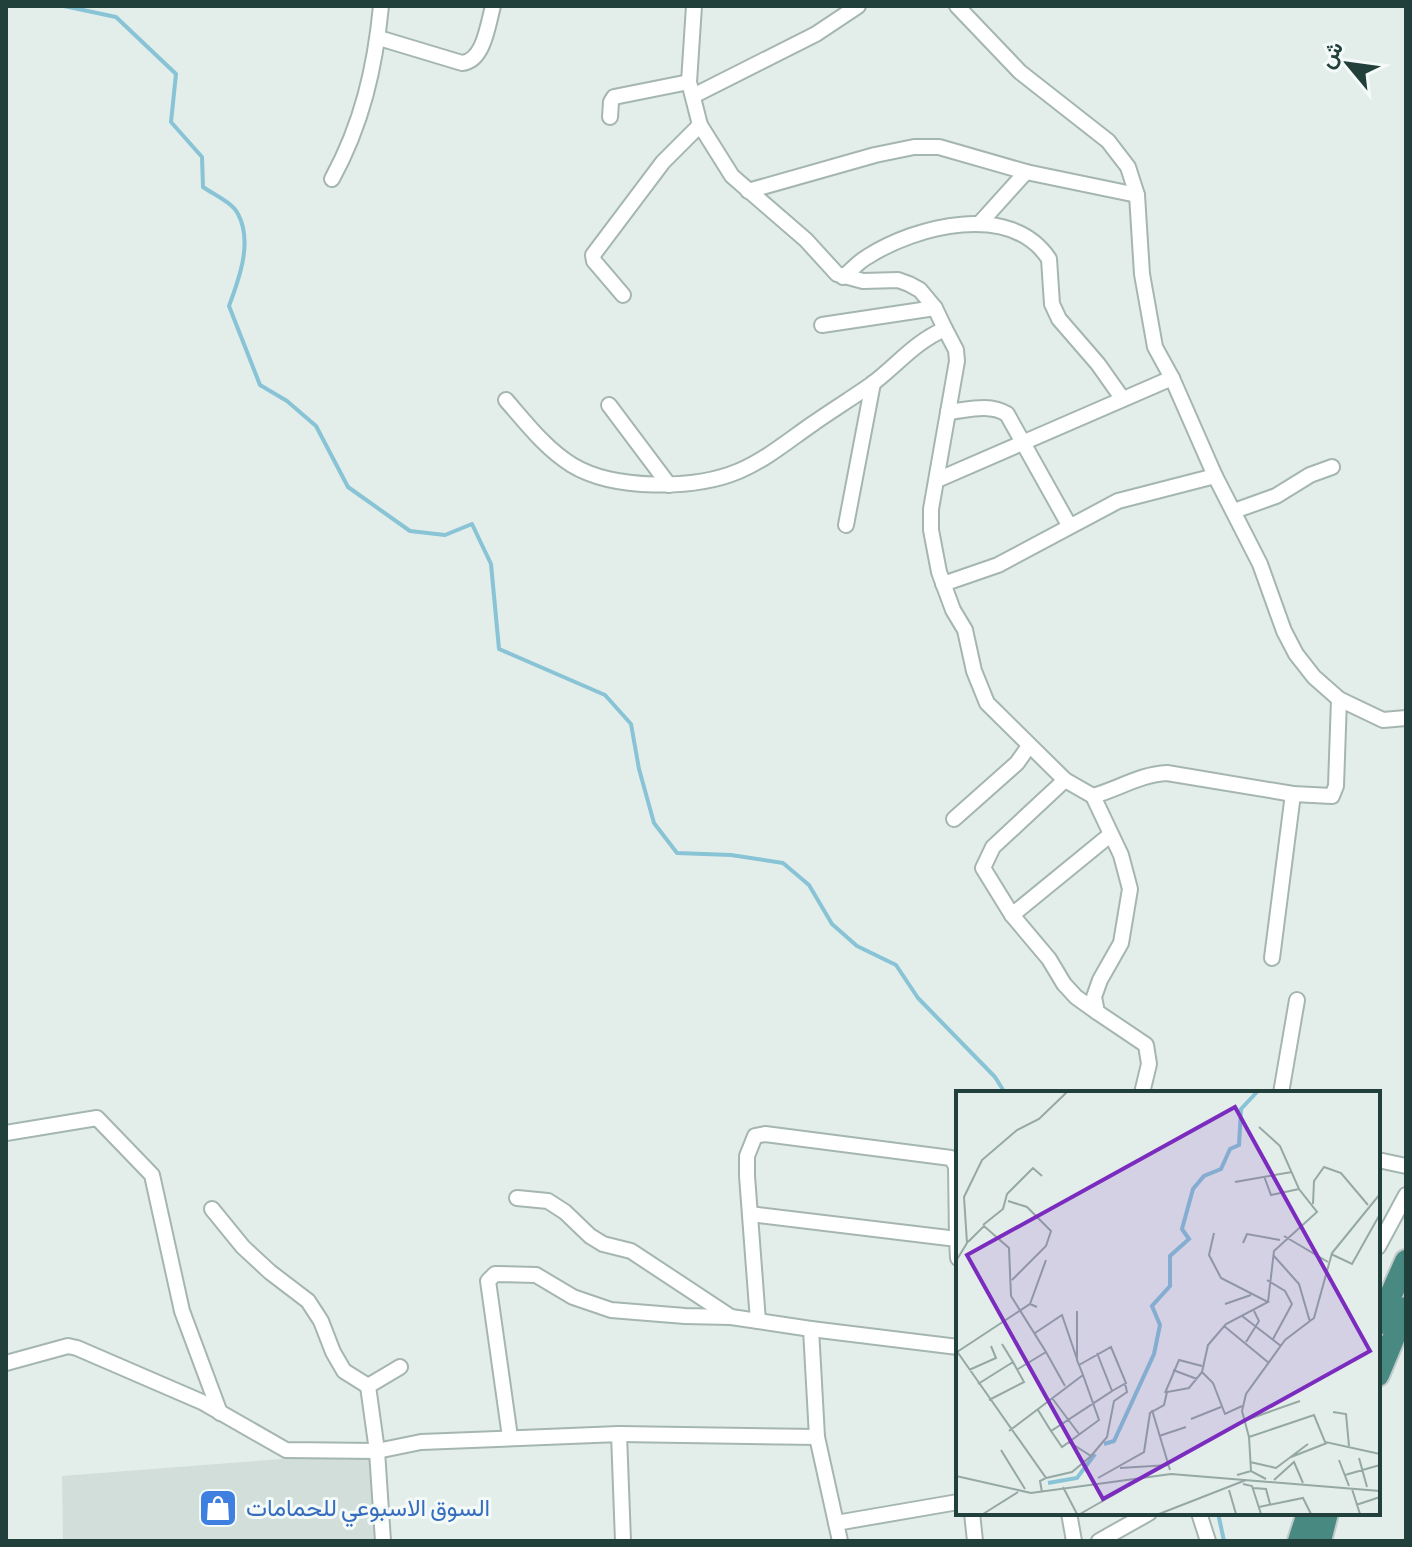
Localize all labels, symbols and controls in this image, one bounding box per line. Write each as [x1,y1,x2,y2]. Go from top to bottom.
north arrow [1308,24,1388,104]
text: ش [1315,38,1349,73]
inset map [956,1091,1380,1515]
shop icon: السوق الاسبوعي للحمامات [197,1487,239,1529]
place label: السوق الاسبوعي للحمامات [246,1497,490,1527]

